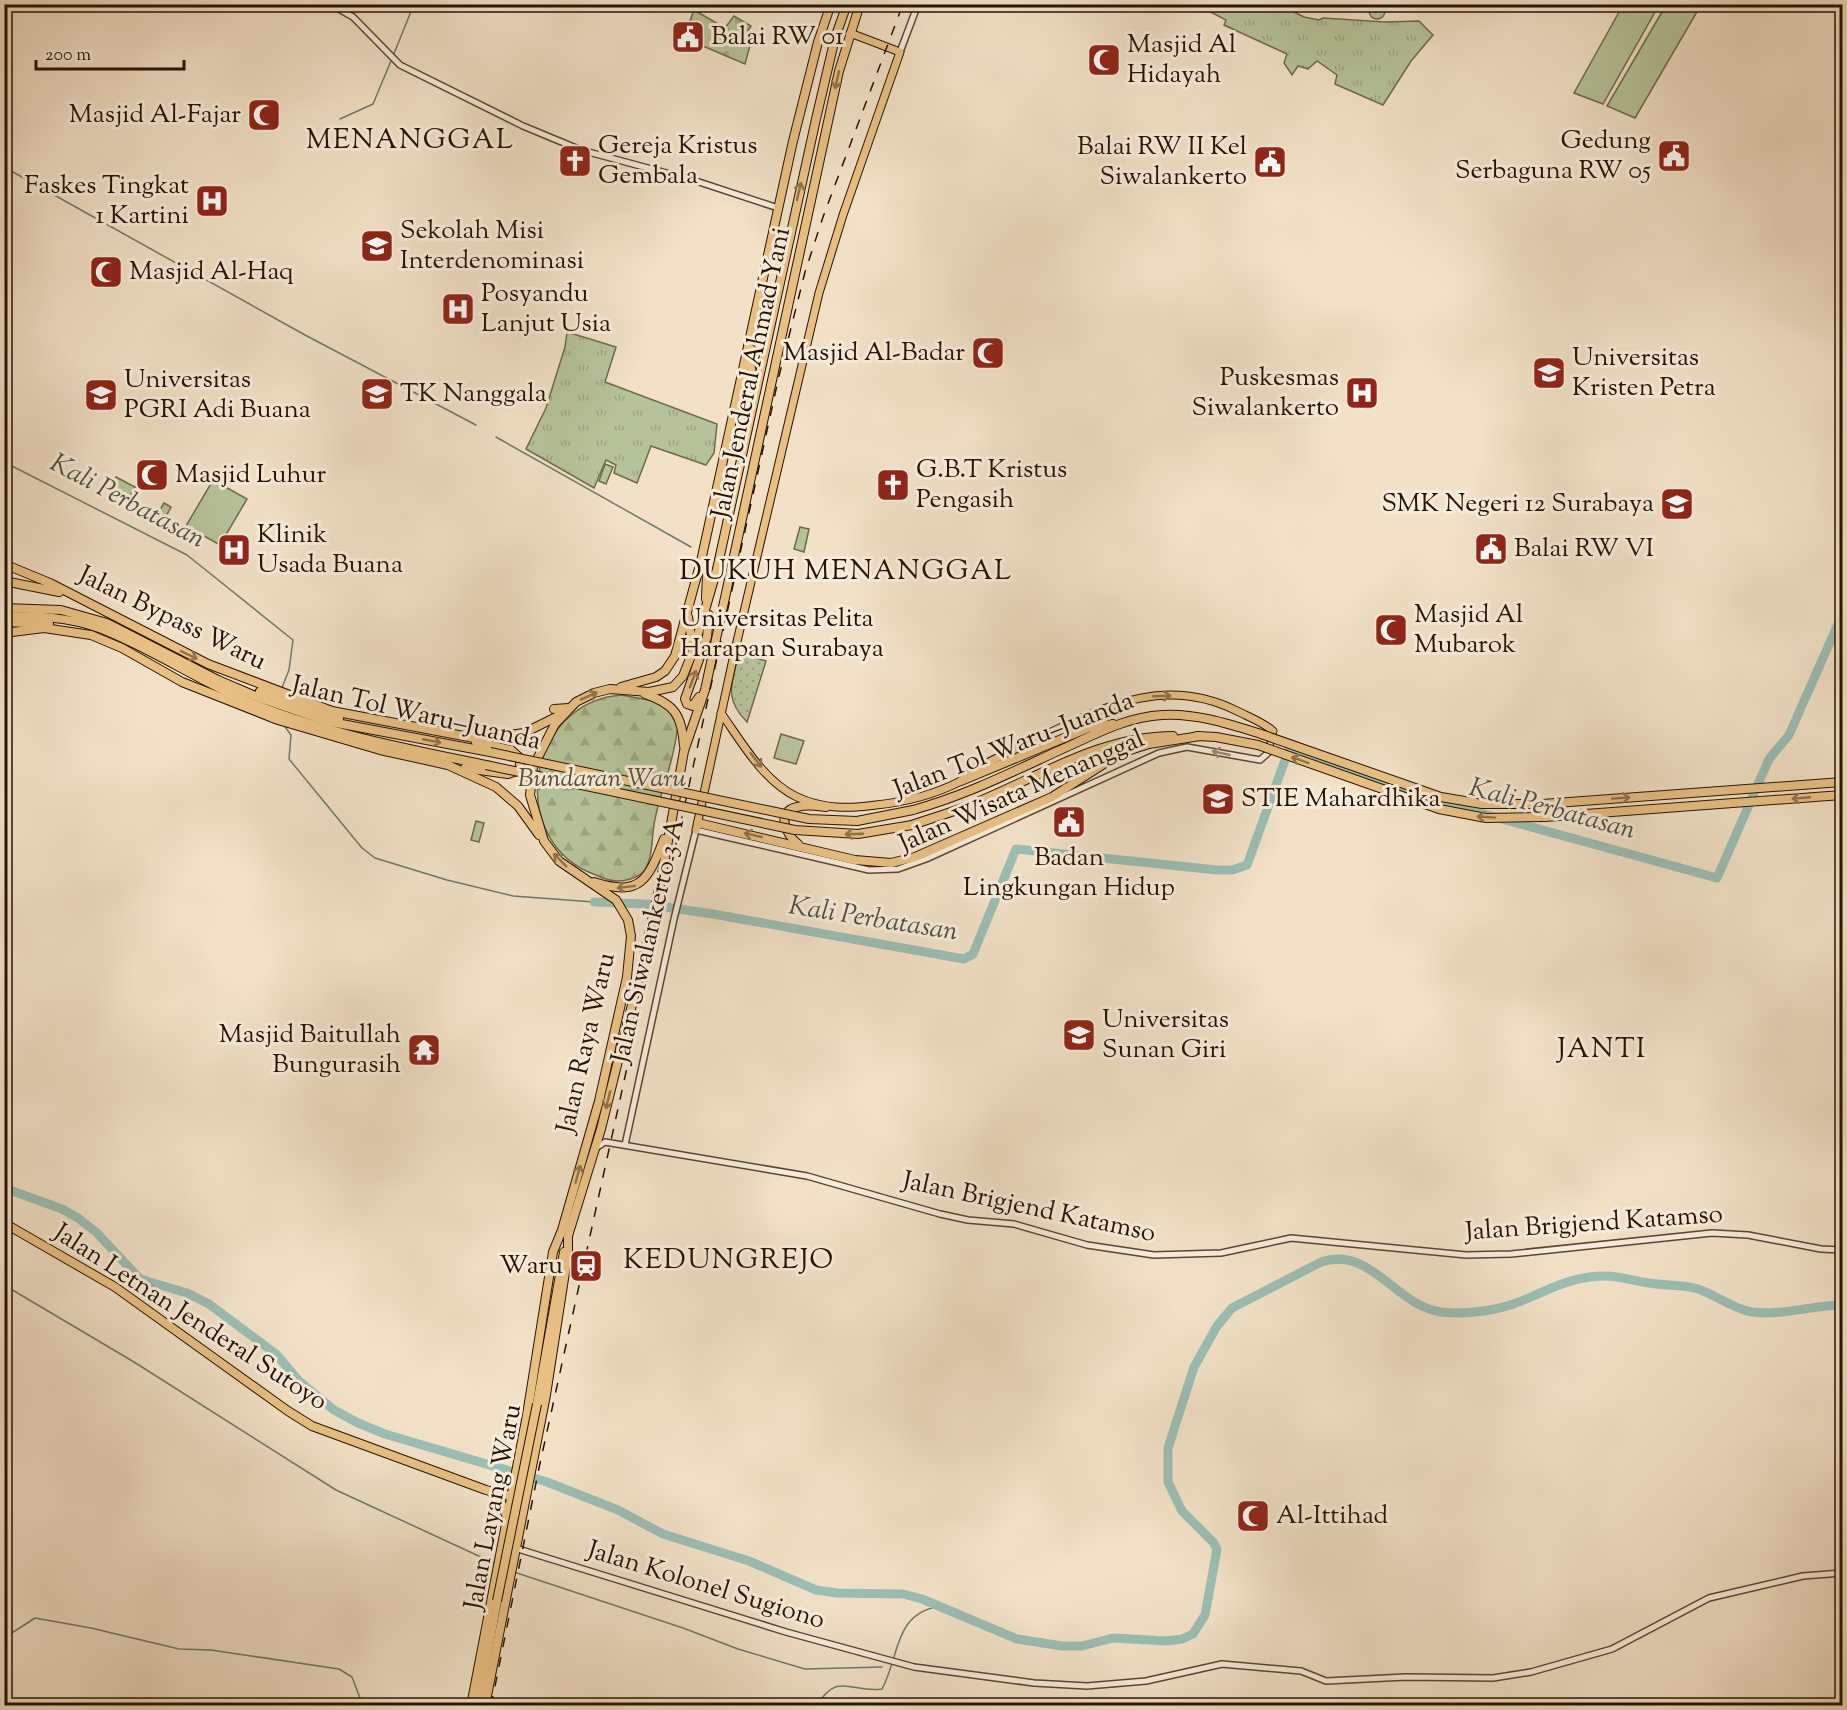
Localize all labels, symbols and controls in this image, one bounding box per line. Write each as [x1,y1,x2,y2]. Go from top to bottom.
public building icon: Balai RW 01 [670,19,706,55]
place label: Balai RW 01 [711,19,844,56]
place label: Masjid Al Hidayah [1127,27,1236,94]
scale bar [36,33,184,71]
mosque icon: Masjid Al Hidayah [1086,42,1122,78]
text: 200 m [45,43,91,69]
one-way arrow [831,70,842,90]
place label: Masjid Al-Fajar [69,97,241,134]
mosque icon: Masjid Al-Fajar [246,97,282,133]
district label: MENANGGAL [306,121,514,161]
place label: Gedung Serbaguna RW 05 [1455,123,1651,190]
place label: Gereja Kristus Gembala [598,128,758,195]
place label: Balai RW II Kel Siwalankerto [1077,129,1247,196]
public building icon: Gedung Serbaguna RW 05 [1656,138,1692,174]
church icon: Gereja Kristus Gembala [557,143,593,179]
public building icon: Balai RW II Kel Siwalankerto [1252,144,1288,180]
place label: Faskes Tingkat 1 Kartini [24,168,189,235]
one-way arrow [794,182,806,201]
hospital icon: Faskes Tingkat 1 Kartini [194,183,230,219]
place label: Sekolah Misi Interdenominasi [400,213,584,280]
street label: Jalan Jenderal Ahmad Yani [703,224,801,524]
school or university icon: Sekolah Misi Interdenominasi [359,228,395,264]
mosque icon: Masjid Al-Haq [88,254,124,290]
place label: Masjid Al-Haq [129,254,294,291]
place label: Posyandu Lanjut Usia [481,276,611,343]
hospital icon: Posyandu Lanjut Usia [440,291,476,327]
place label: Masjid Al-Badar [783,335,965,372]
mosque icon: Masjid Al-Badar [970,335,1006,371]
place label: Universitas Kristen Petra [1572,340,1716,407]
school or university icon: Universitas Kristen Petra [1531,355,1567,391]
place label: Puskesmas Siwalankerto [1192,360,1339,427]
place label: Universitas PGRI Adi Buana [124,362,311,429]
hospital icon: Puskesmas Siwalankerto [1344,375,1380,411]
school or university icon: TK Nanggala [359,376,395,412]
place label: TK Nanggala [400,376,547,413]
school or university icon: Universitas PGRI Adi Buana [83,377,119,413]
water label: Kali Perbatasan [42,445,212,559]
place label: G.B.T Kristus Pengasih [916,452,1067,519]
mosque icon: Masjid Luhur [134,457,170,493]
place label: Masjid Luhur [175,457,327,494]
church icon: G.B.T Kristus Pengasih [875,467,911,503]
place label: SMK Negeri 12 Surabaya [1381,486,1654,523]
school or university icon: SMK Negeri 12 Surabaya [1659,486,1695,522]
place label: Klinik Usada Buana [257,517,403,584]
public building icon: Balai RW VI [1473,531,1509,567]
place label: Balai RW VI [1514,531,1654,568]
hospital icon: Klinik Usada Buana [216,532,252,568]
district label: DUKUH MENANGGAL [679,552,1013,592]
street label: Jalan Bypass Waru [70,557,272,681]
place label: Masjid Al Mubarok [1414,597,1523,664]
place label: Universitas Pelita Harapan Surabaya [680,601,884,668]
mosque icon: Masjid Al Mubarok [1373,612,1409,648]
school or university icon: Universitas Pelita Harapan Surabaya [639,616,675,652]
one-way arrow [179,649,197,661]
street label: Jalan Tol Waru–Juanda [286,667,544,761]
one-way arrow [689,670,700,688]
street label: Jalan Tol Waru–Juanda [887,683,1140,810]
one-way arrow [580,689,598,700]
one-way arrow [1152,690,1172,701]
street label: Jalan Wisata Menanggal [891,721,1151,864]
one-way arrow [422,736,441,747]
one-way arrow [1211,746,1230,758]
one-way arrow [749,752,762,768]
one-way arrow [1292,753,1310,764]
park label: Bundaran Waru [518,761,687,798]
water label: Kali Perbatasan [1464,769,1640,851]
school or university icon: STIE Mahardhika [1200,781,1236,817]
place label: STIE Mahardhika [1241,781,1441,818]
one-way arrow [1611,792,1631,803]
one-way arrow [1792,793,1812,804]
public building icon: Badan Lingkungan Hidup [1051,804,1087,840]
one-way arrow [1477,811,1497,822]
street label: Jalan Siwalankerto 3 A [602,815,695,1069]
one-way arrow [845,828,865,839]
one-way arrow [744,829,763,841]
place label: Badan Lingkungan Hidup [963,840,1175,907]
one-way arrow [553,853,567,868]
one-way arrow [617,881,636,892]
water label: Kali Perbatasan [786,887,960,953]
street label: Jalan Raya Waru [548,949,626,1139]
place label: Universitas Sunan Giri [1102,1002,1229,1069]
place label: Masjid Baitullah Bungurasih [219,1017,401,1084]
school or university icon: Universitas Sunan Giri [1061,1017,1097,1053]
district label: JANTI [1555,1030,1647,1070]
temple icon: Masjid Baitullah Bungurasih [406,1032,442,1068]
one-way arrow [602,1090,614,1109]
street label: Jalan Brigjend Katamso [897,1163,1159,1253]
one-way arrow [573,1165,584,1184]
street label: Jalan Brigjend Katamso [1462,1197,1724,1252]
street label: Jalan Letnan Jenderal Sutoyo [44,1214,334,1421]
district label: KEDUNGREJO [623,1241,835,1281]
place label: Waru [499,1248,563,1285]
station icon: Waru [568,1248,604,1284]
street label: Jalan Layang Waru [456,1401,532,1615]
mosque icon: Al-Ittihad [1235,1498,1271,1534]
place label: Al-Ittihad [1276,1498,1389,1535]
street label: Jalan Kolonel Sugiono [581,1532,829,1640]

